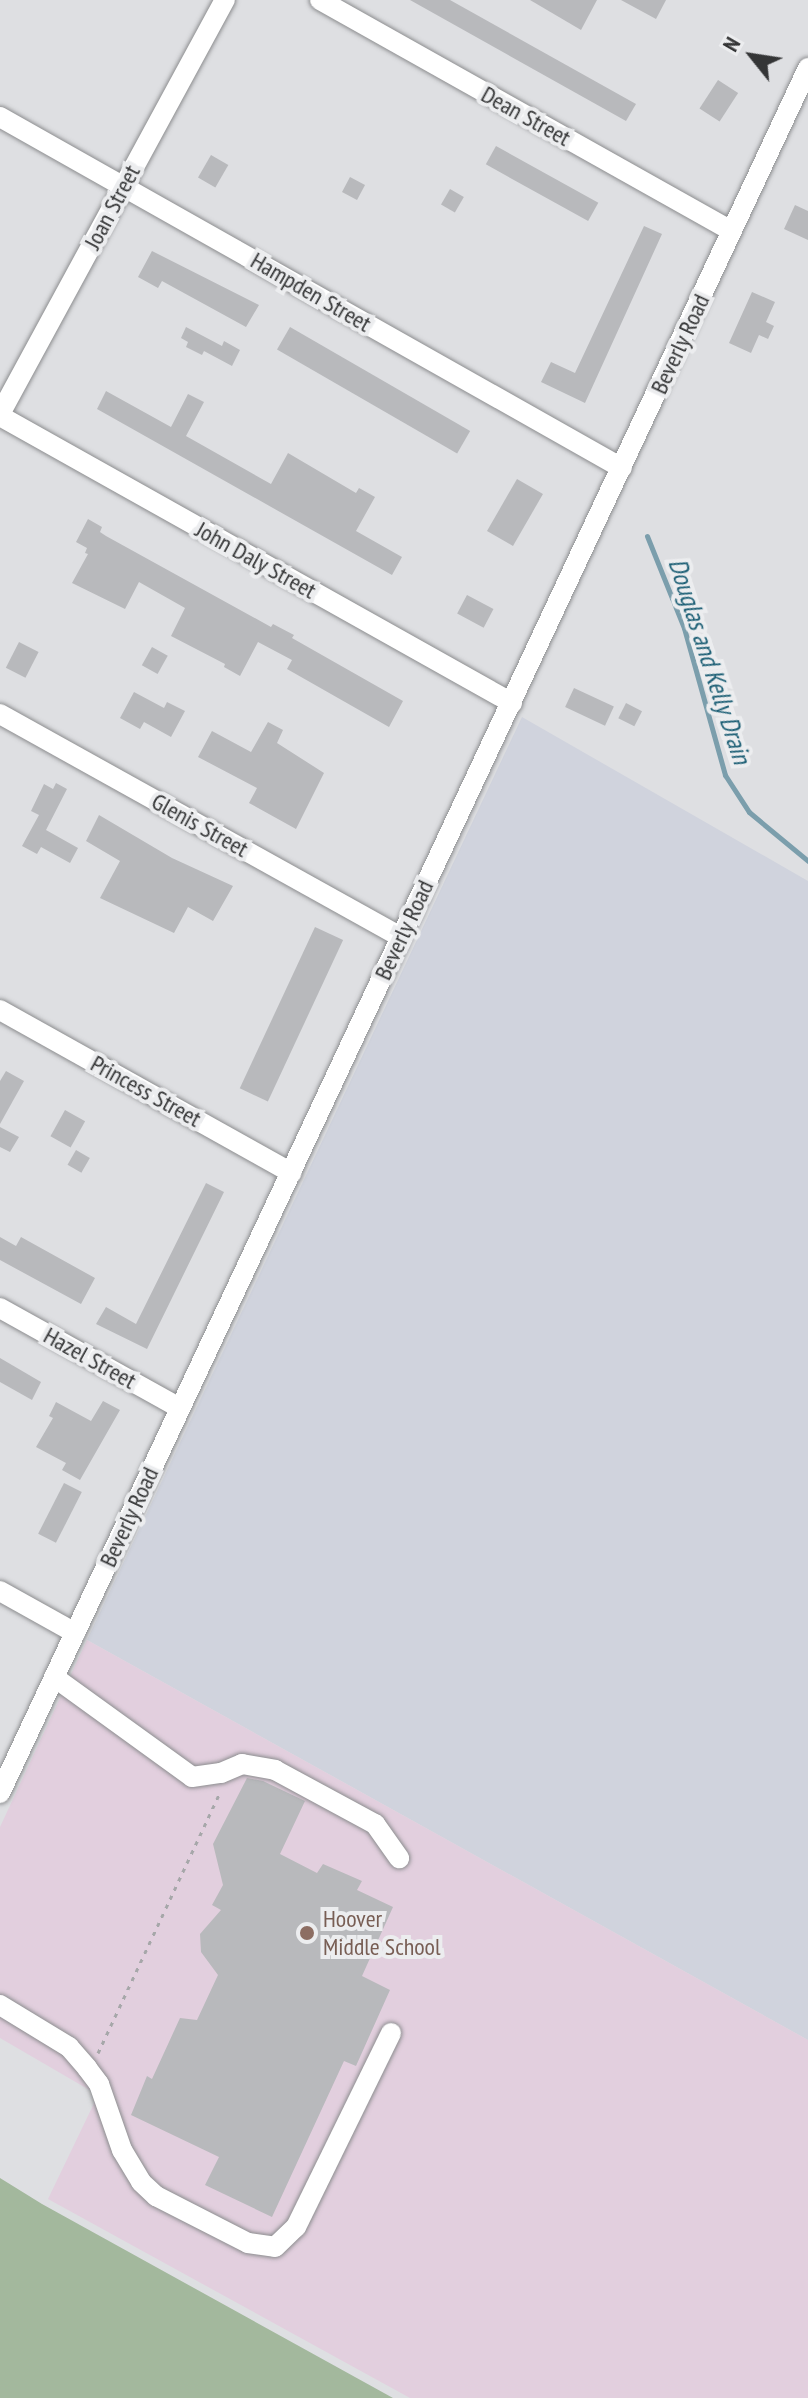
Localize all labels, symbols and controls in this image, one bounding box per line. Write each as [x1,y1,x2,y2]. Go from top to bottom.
north arrow [712,16,792,96]
text: N [716,32,746,56]
street label: Dean Street [476,80,576,152]
street label: Joan Street [78,160,146,254]
street label: Hampden Street [246,246,376,338]
street label: Beverly Road [644,289,716,399]
street label: John Daly Street [190,515,322,605]
water label: Douglas and Kelly Drain [662,554,758,768]
street label: Glenis Street [147,787,253,863]
street label: Beverly Road [368,875,440,985]
street label: Princess Street [86,1049,206,1133]
street label: Hazel Street [39,1321,141,1395]
street label: Beverly Road [93,1462,165,1572]
place label: Hoover Middle School [323,1905,441,1961]
marker: Hoover Middle School [298,1924,316,1942]

